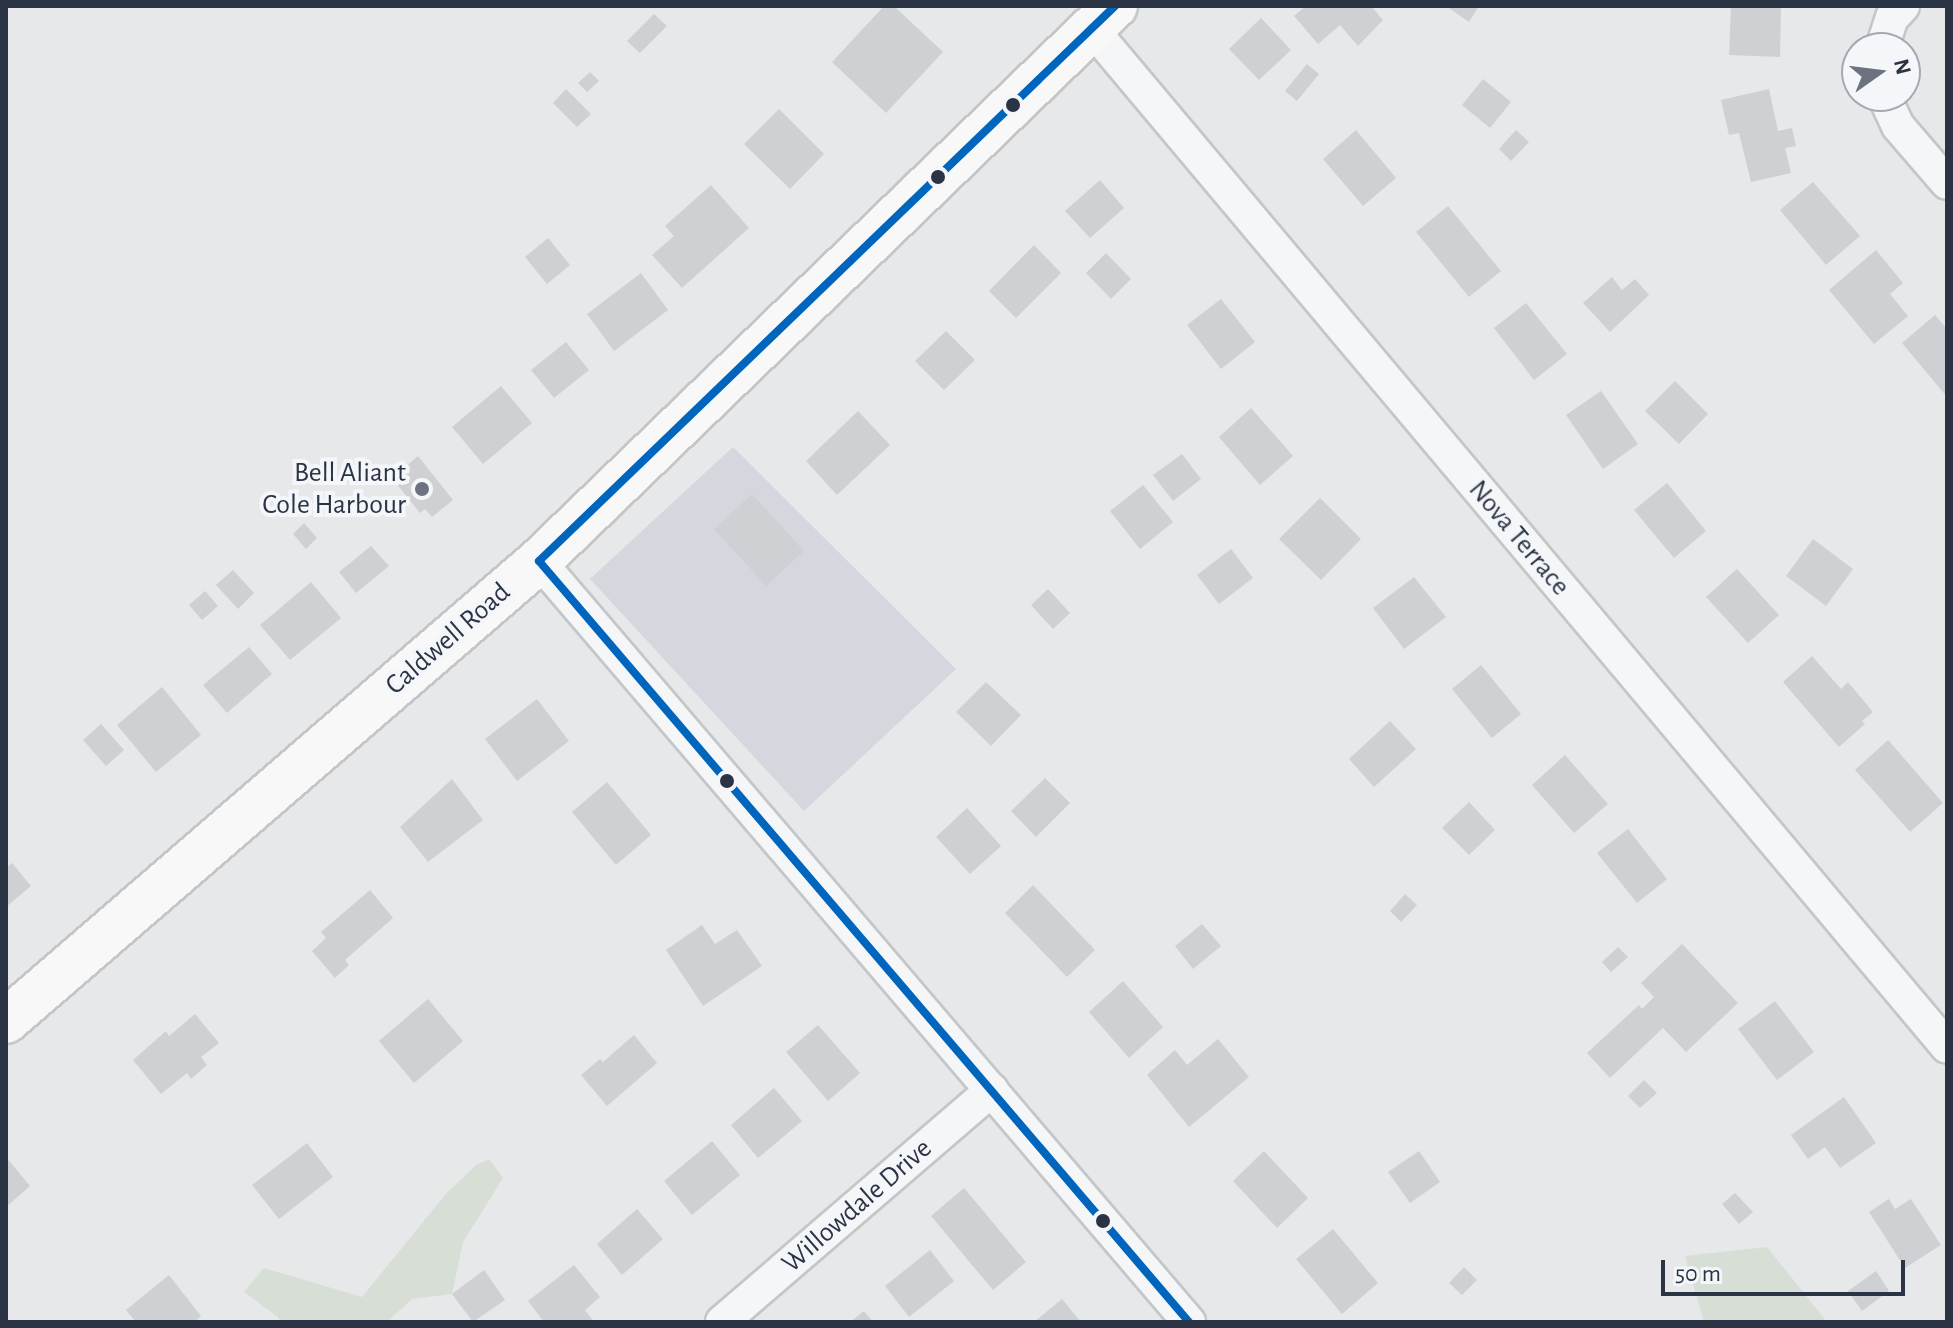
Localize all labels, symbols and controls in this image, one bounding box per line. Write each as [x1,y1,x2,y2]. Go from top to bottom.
north arrow [1841,32,1921,112]
text: N [1890,57,1915,77]
unlabelled marker [1005,97,1021,113]
unlabelled marker [930,169,946,185]
place label: Bell Aliant Cole Harbour [262,456,406,522]
street label: Nova Terrace [1461,474,1577,602]
marker: Bell Aliant Cole Harbour [413,480,431,498]
street label: Caldwell Road [379,576,517,702]
unlabelled marker [719,773,735,789]
street label: Willowdale Drive [775,1132,939,1280]
unlabelled marker [1095,1213,1111,1229]
scale bar [1665,1244,1909,1294]
text: 50 m [1675,1262,1721,1286]

